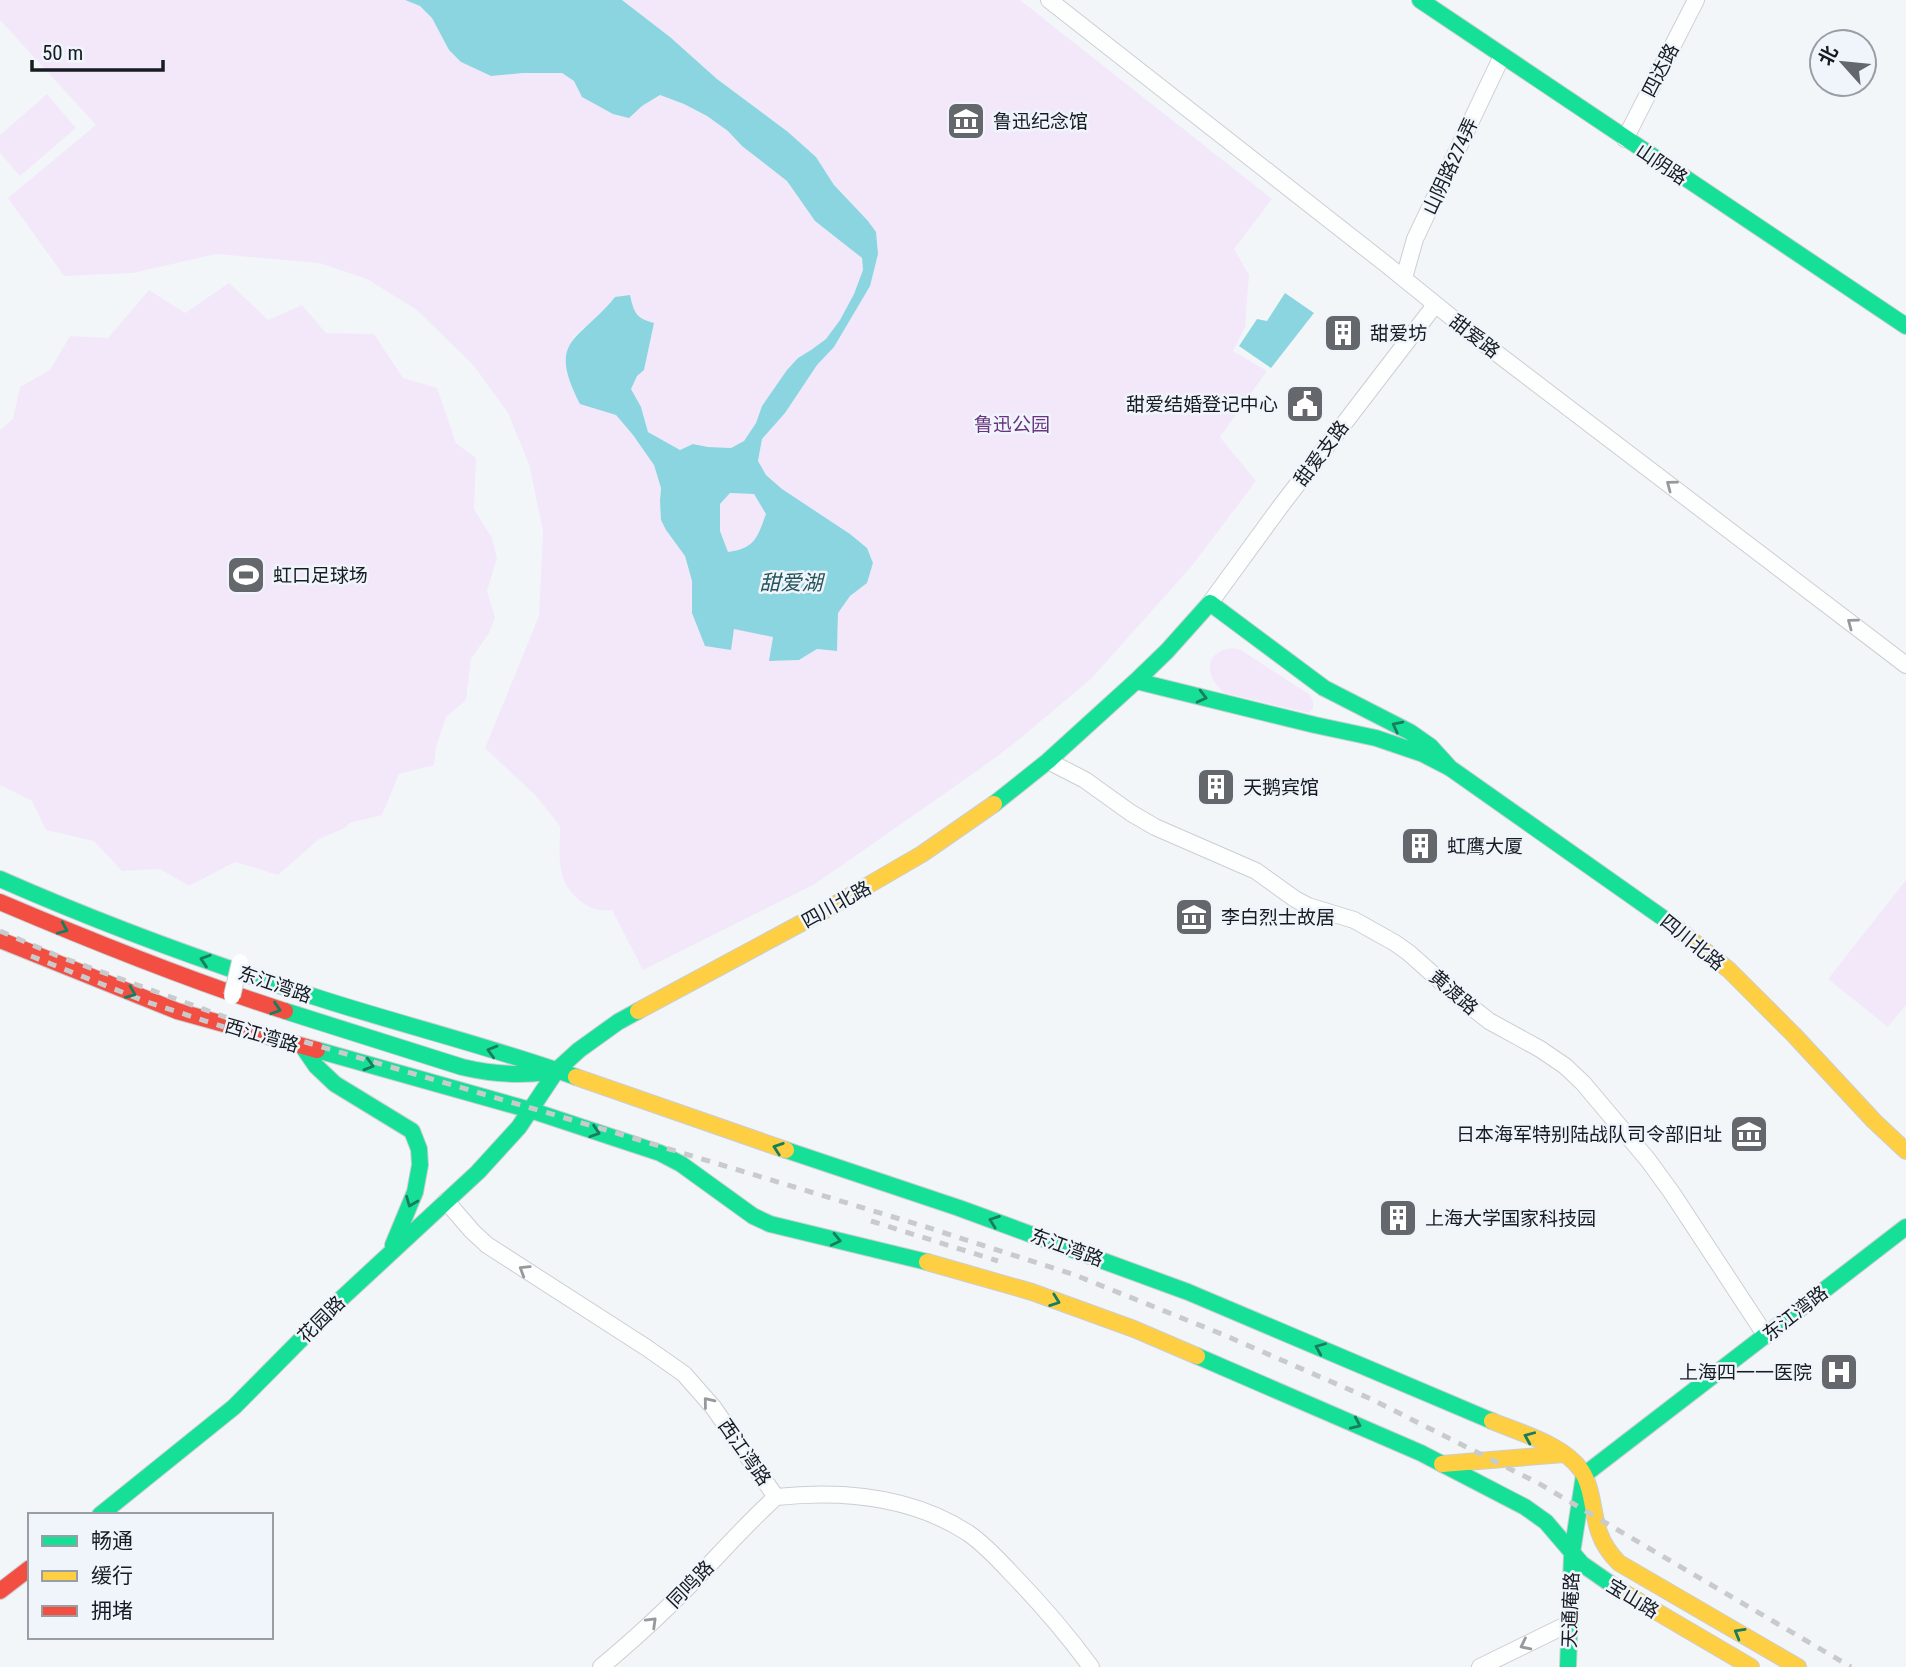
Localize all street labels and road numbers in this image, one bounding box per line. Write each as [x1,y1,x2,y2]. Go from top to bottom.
street label: 四达路 [1637,40,1684,101]
street label: 山阴路274弄 [1418,114,1483,218]
street label: 山阴路 [1632,139,1692,190]
street label: 甜爱路 [1445,310,1504,363]
street label: 甜爱支路 [1289,416,1353,491]
street label: 四川北路 [797,876,875,933]
street label: 四川北路 [1656,910,1729,975]
street label: 东江湾路 [235,961,315,1008]
street label: 黄渡路 [1425,965,1483,1020]
street label: 西江湾路 [222,1014,302,1057]
street label: 东江湾路 [1027,1224,1106,1271]
street label: 东江湾路 [1758,1281,1832,1346]
street label: 花园路 [293,1291,350,1348]
street label: 西江湾路 [713,1415,776,1490]
street label: 同鸣路 [662,1556,718,1613]
street label: 天通庵路 [1558,1572,1583,1648]
street label: 宝山路 [1602,1574,1663,1623]

